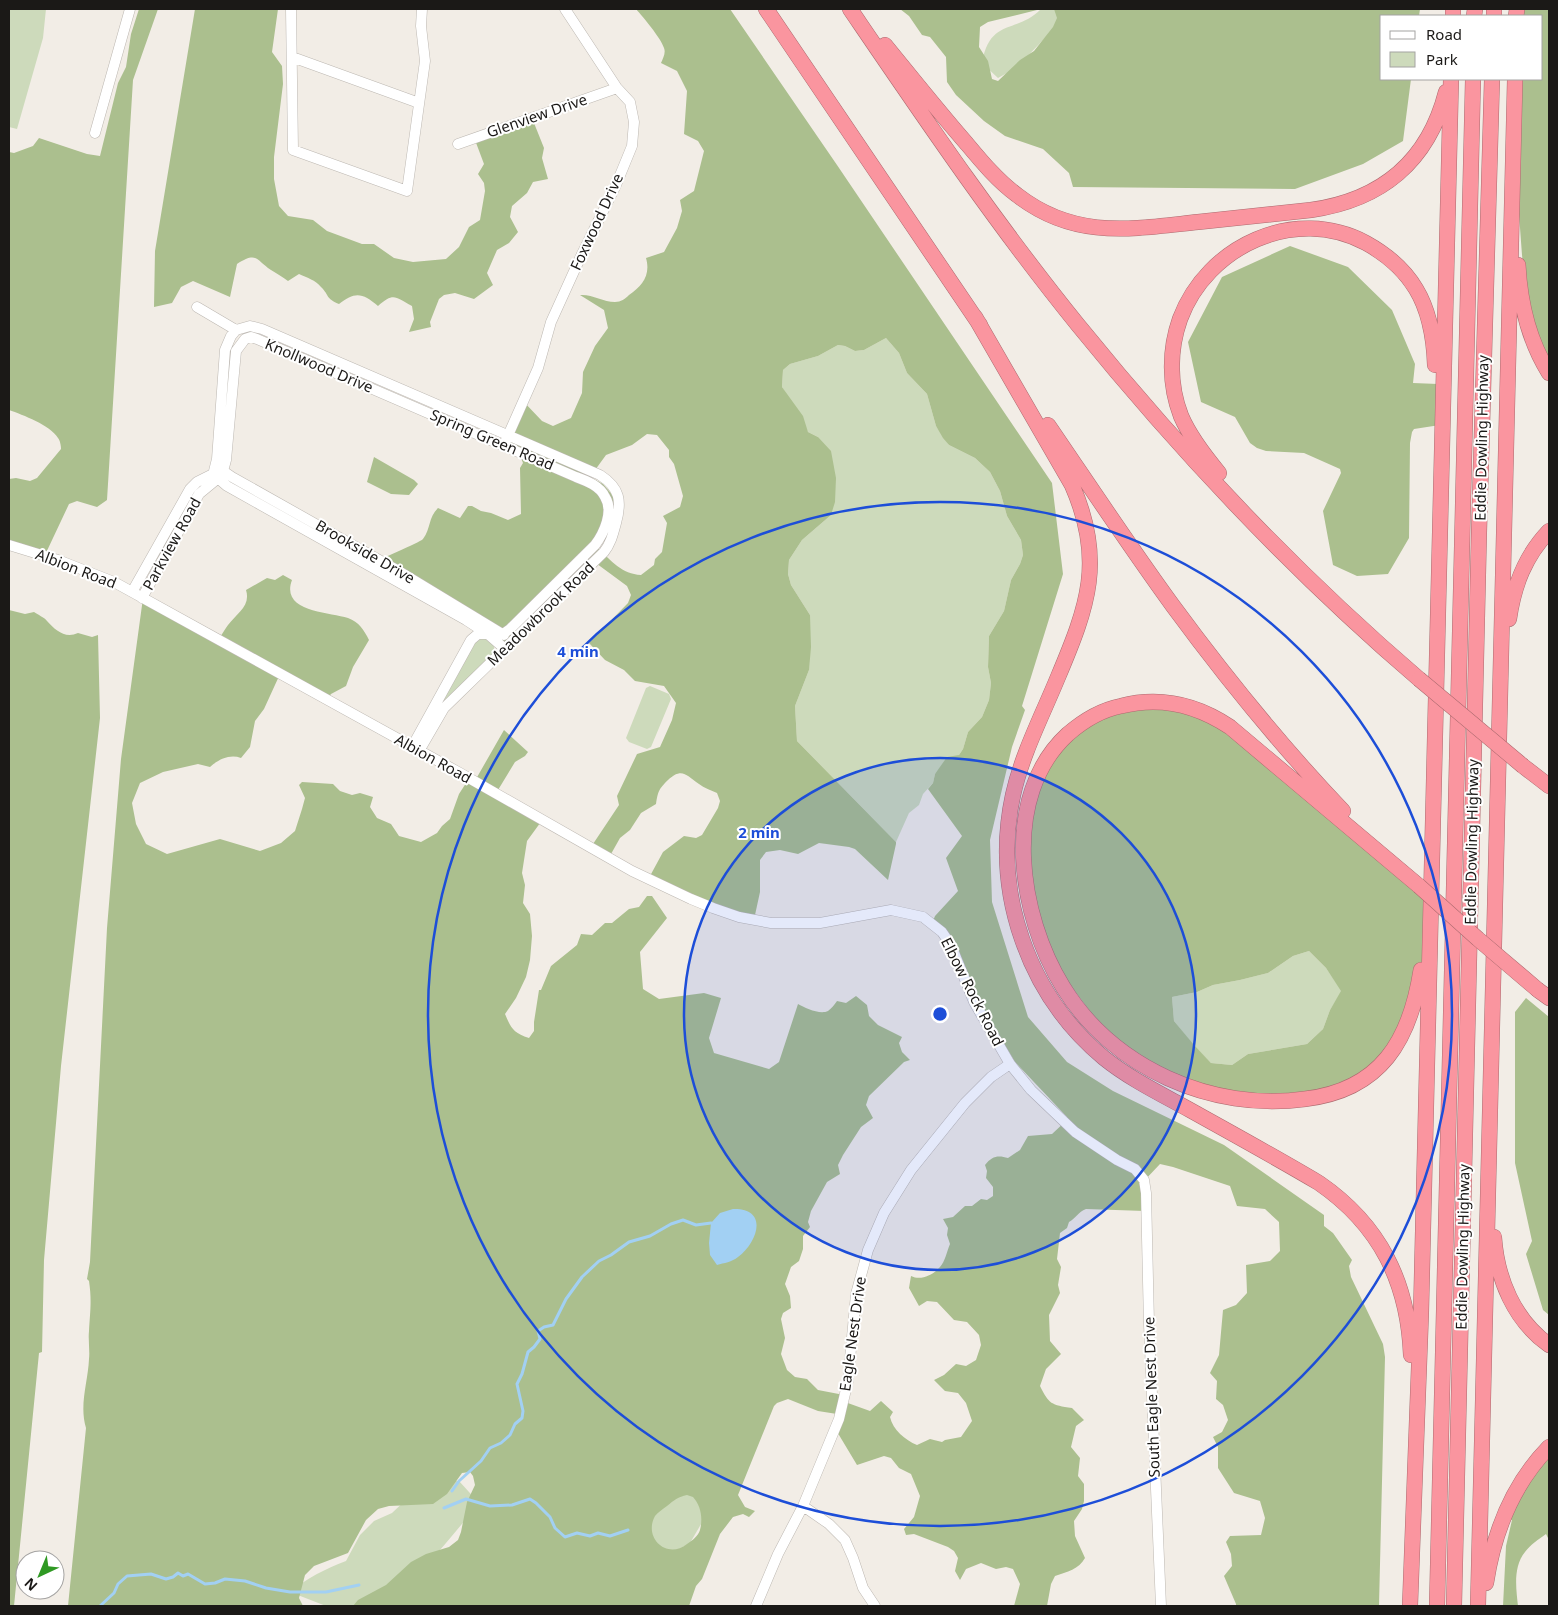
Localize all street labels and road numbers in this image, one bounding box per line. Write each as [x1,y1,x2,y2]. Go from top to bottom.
street label: Glenview Drive [484,89,590,142]
street label: Foxwood Drive [565,170,627,273]
street label: Knollwood Drive [262,333,376,397]
street label: Eddie Dowling Highway [1470,354,1492,521]
street label: Spring Green Road [427,404,557,474]
street label: Parkview Road [137,494,205,593]
street label: Brookside Drive [312,515,419,588]
street label: Albion Road [33,544,120,593]
street label: Meadowbrook Road [482,557,598,670]
street label: Albion Road [392,729,475,787]
street label: Eddie Dowling Highway [1460,758,1482,925]
street label: Elbow Rock Road [937,934,1009,1049]
street label: Eddie Dowling Highway [1451,1163,1473,1330]
street label: Eagle Nest Drive [834,1275,870,1393]
street label: South Eagle Nest Drive [1138,1316,1164,1478]

